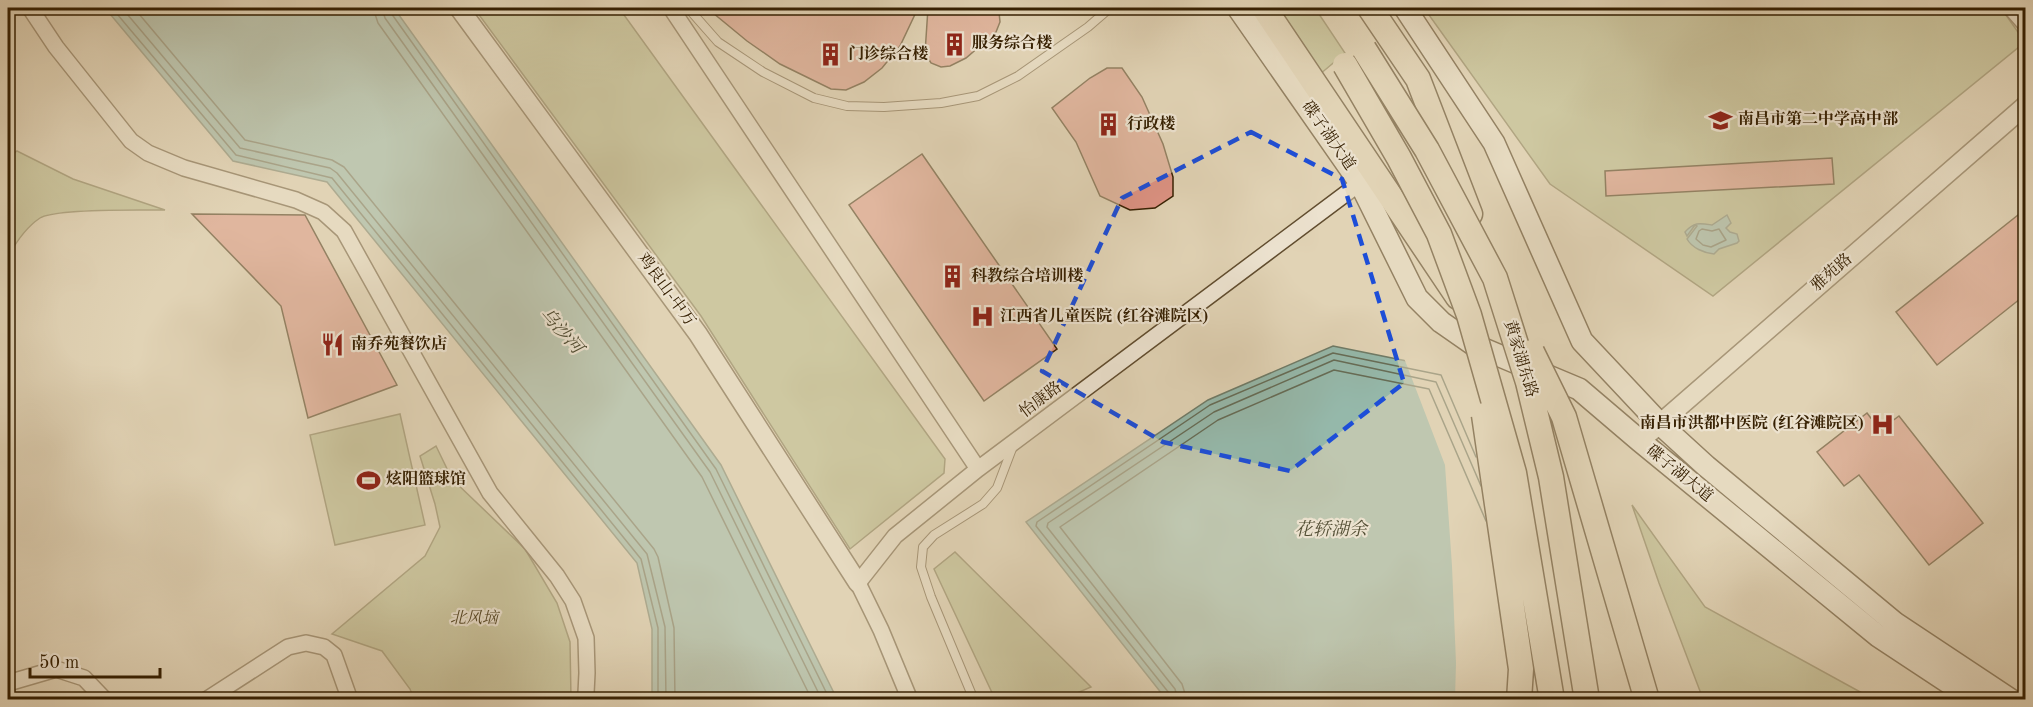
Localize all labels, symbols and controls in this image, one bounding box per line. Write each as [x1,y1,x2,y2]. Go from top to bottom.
building icon: 服务综合楼 [941,31,967,57]
place label: 服务综合楼 [972,34,1052,52]
building icon: 门诊综合楼 [817,42,843,68]
place label: 门诊综合楼 [848,45,928,63]
street label: 碟子湖大道 [1298,97,1359,173]
school or university icon: 南昌市第二中学高中部 [1707,107,1733,133]
place label: 南昌市第二中学高中部 [1738,109,1899,128]
building icon: 行政楼 [1096,112,1122,138]
place label: 行政楼 [1127,115,1175,133]
street label: 鸡良山-中万 [634,249,699,329]
street label: 雅苑路 [1807,250,1855,295]
building icon: 科教综合培训楼 [940,264,966,290]
place label: 科教综合培训楼 [971,267,1083,285]
water label: 乌沙河 [536,303,589,360]
hospital icon: 江西省儿童医院 (红谷滩院区) [969,304,995,330]
place label: 江西省儿童医院 (红谷滩院区) [1000,306,1208,325]
street label: 黄家湖东路 [1501,318,1541,400]
restaurant icon: 南乔苑餐饮店 [320,332,346,358]
place label: 南乔苑餐饮店 [351,334,447,353]
street label: 怡康路 [1016,378,1065,421]
hospital icon: 南昌市洪都中医院 (红谷滩院区) [1869,411,1895,437]
place label: 南昌市洪都中医院 (红谷滩院区) [1640,413,1864,432]
street label: 碟子湖大道 [1643,441,1716,505]
sports icon: 炫阳篮球馆 [355,467,381,493]
place label: 炫阳篮球馆 [386,470,466,488]
water label: 花轿湖余 [1295,519,1369,539]
park label: 北风垴 [450,609,501,627]
scale bar [30,641,160,679]
text: 50 m [39,654,79,672]

